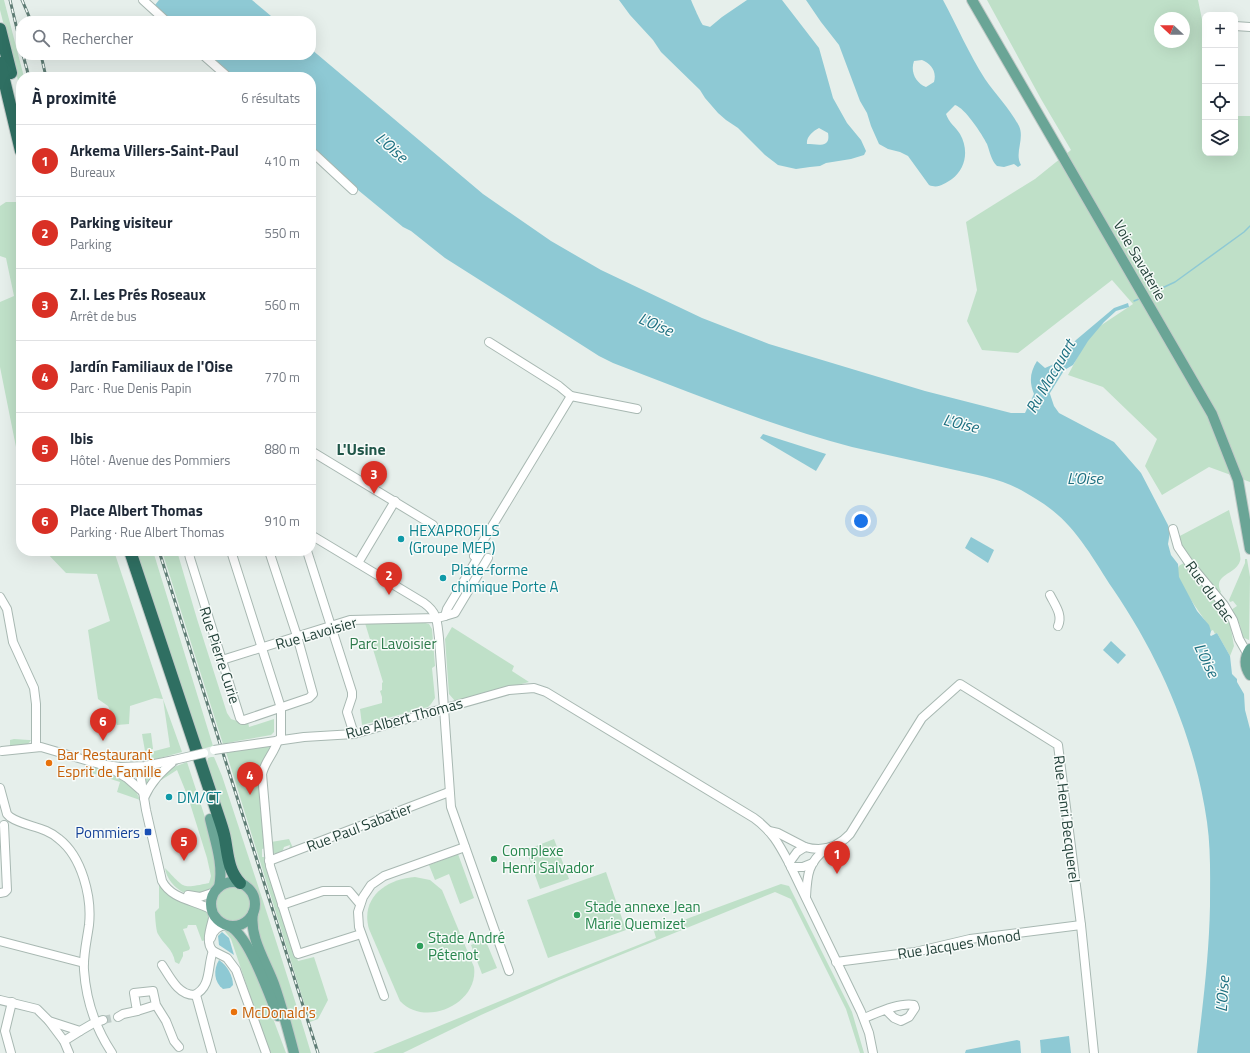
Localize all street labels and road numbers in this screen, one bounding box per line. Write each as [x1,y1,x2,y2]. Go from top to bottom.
street label: Voie Savaterie [1108,216,1172,304]
street label: Rue du Bac [1180,556,1240,626]
street label: Rue Pierre Curie [193,603,247,707]
street label: Rue Lavoisier [272,610,360,656]
street label: Rue Albert Thomas [343,691,465,745]
street label: Rue Henri Becquerel [1048,754,1086,884]
street label: Rue Paul Sabatier [303,796,415,858]
street label: Rue Jacques Monod [896,923,1022,965]

